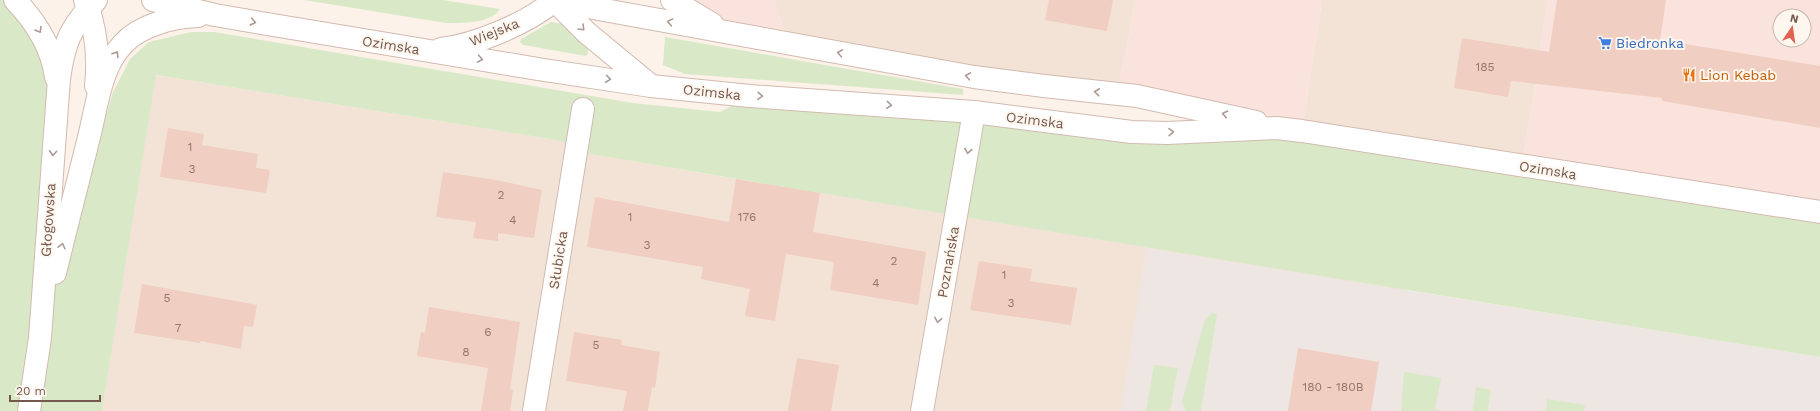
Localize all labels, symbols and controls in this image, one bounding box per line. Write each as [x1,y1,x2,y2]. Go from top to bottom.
north arrow [1772,8,1812,48]
text: N [1789,11,1800,26]
street label: Wiejska [467,15,521,49]
one-way arrow [250,17,257,26]
one-way arrow [667,19,673,27]
one-way arrow [577,24,585,31]
one-way arrow [34,26,41,33]
street label: Ozimska [361,33,421,57]
supermarket icon: Biedronka [1597,35,1613,51]
place label: Biedronka [1616,35,1684,51]
one-way arrow [837,50,843,58]
one-way arrow [111,51,119,58]
one-way arrow [477,54,483,63]
house number: 185 [1475,60,1495,74]
restaurant icon: Lion Kebab [1681,67,1697,83]
place label: Lion Kebab [1700,67,1776,83]
one-way arrow [965,72,971,80]
one-way arrow [605,74,611,83]
street label: Ozimska [682,81,742,103]
one-way arrow [1094,88,1100,97]
one-way arrow [757,92,763,101]
one-way arrow [886,101,892,110]
street label: Ozimska [1005,109,1065,131]
one-way arrow [1222,111,1228,119]
one-way arrow [1168,128,1174,136]
house number: 1 [188,140,192,154]
one-way arrow [964,148,972,154]
one-way arrow [49,150,58,156]
street label: Ozimska [1518,158,1578,182]
house number: 3 [189,162,196,176]
street label: Głogowska [37,182,59,257]
house number: 2 [498,188,505,202]
house number: 1 [628,210,632,224]
house number: 176 [738,210,756,224]
house number: 4 [509,213,517,227]
street label: Poznańska [934,225,962,299]
street label: Słubicka [545,230,571,290]
house number: 3 [644,238,651,252]
one-way arrow [57,242,65,249]
house number: 2 [891,254,898,268]
house number: 1 [1002,268,1006,282]
house number: 4 [872,276,880,290]
house number: 5 [164,291,171,305]
house number: 3 [1008,296,1015,310]
one-way arrow [934,317,943,323]
house number: 7 [175,321,182,335]
house number: 6 [484,325,492,339]
house number: 5 [593,338,600,352]
house number: 8 [462,345,470,359]
scale bar [10,377,100,403]
house number: 180 - 180B [1303,380,1364,394]
text: 20 m [16,384,46,398]

